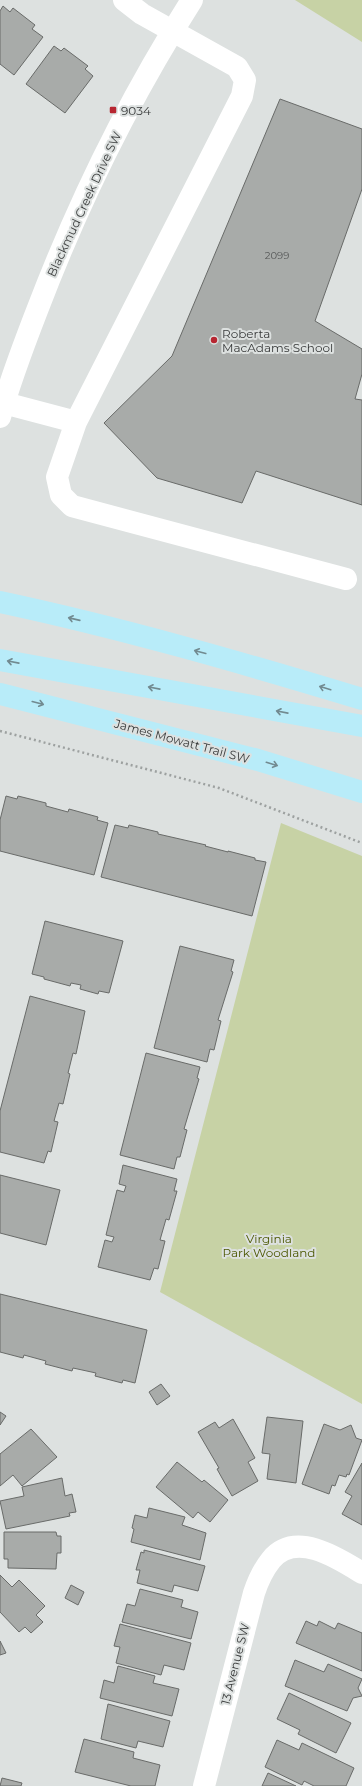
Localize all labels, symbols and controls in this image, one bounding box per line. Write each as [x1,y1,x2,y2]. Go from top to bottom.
place label: 9034 [121,103,151,118]
marker: 9034 [108,105,118,115]
street label: Blackmud Creek Drive SW [44,129,124,279]
house number: 2099 [265,249,289,262]
place label: Roberta MacAdams School [222,326,333,355]
marker: Roberta MacAdams School [209,335,219,345]
one-way arrow [68,615,81,622]
one-way arrow [194,648,207,655]
one-way arrow [7,658,20,666]
one-way arrow [148,684,161,692]
one-way arrow [318,684,331,691]
one-way arrow [31,700,44,708]
one-way arrow [276,708,289,716]
street label: James Mowatt Trail SW [112,715,251,766]
one-way arrow [266,761,278,769]
park label: Virginia Park Woodland [223,1231,315,1260]
street label: 13 Avenue SW [218,1622,252,1706]

